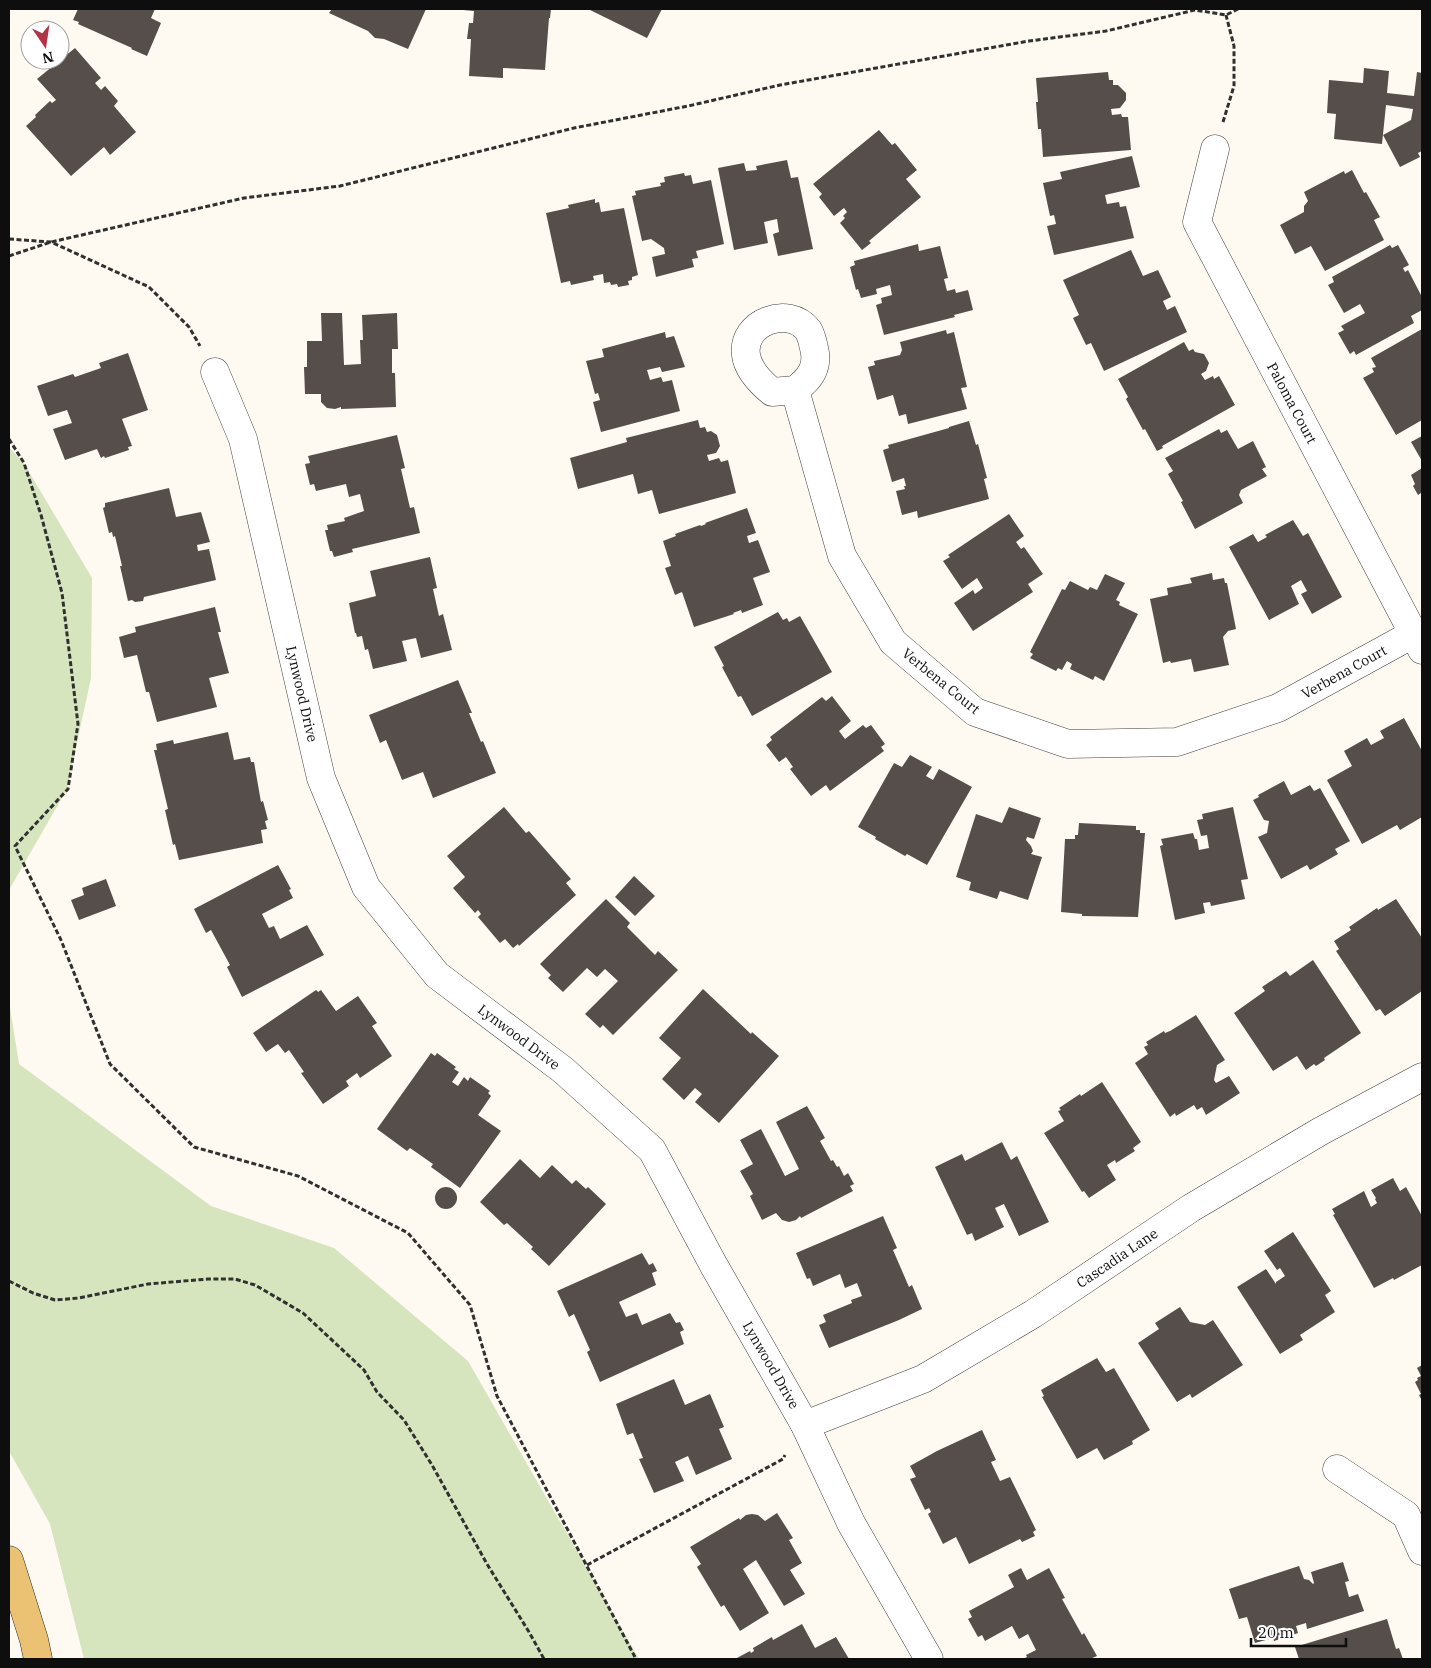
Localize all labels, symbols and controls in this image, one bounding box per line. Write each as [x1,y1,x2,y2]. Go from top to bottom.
north arrow [20,20,70,70]
text: N [41,48,55,68]
street label: Paloma Court [1263,359,1321,447]
street label: Verbena Court [1298,641,1390,703]
street label: Lynwood Drive [282,644,322,744]
street label: Verbena Court [898,644,984,718]
street label: Lynwood Drive [474,1000,564,1074]
street label: Cascadia Lane [1073,1224,1161,1292]
street label: Lynwood Drive [739,1318,803,1412]
scale bar [1251,1616,1346,1648]
text: 20 m [1258,1623,1294,1642]

